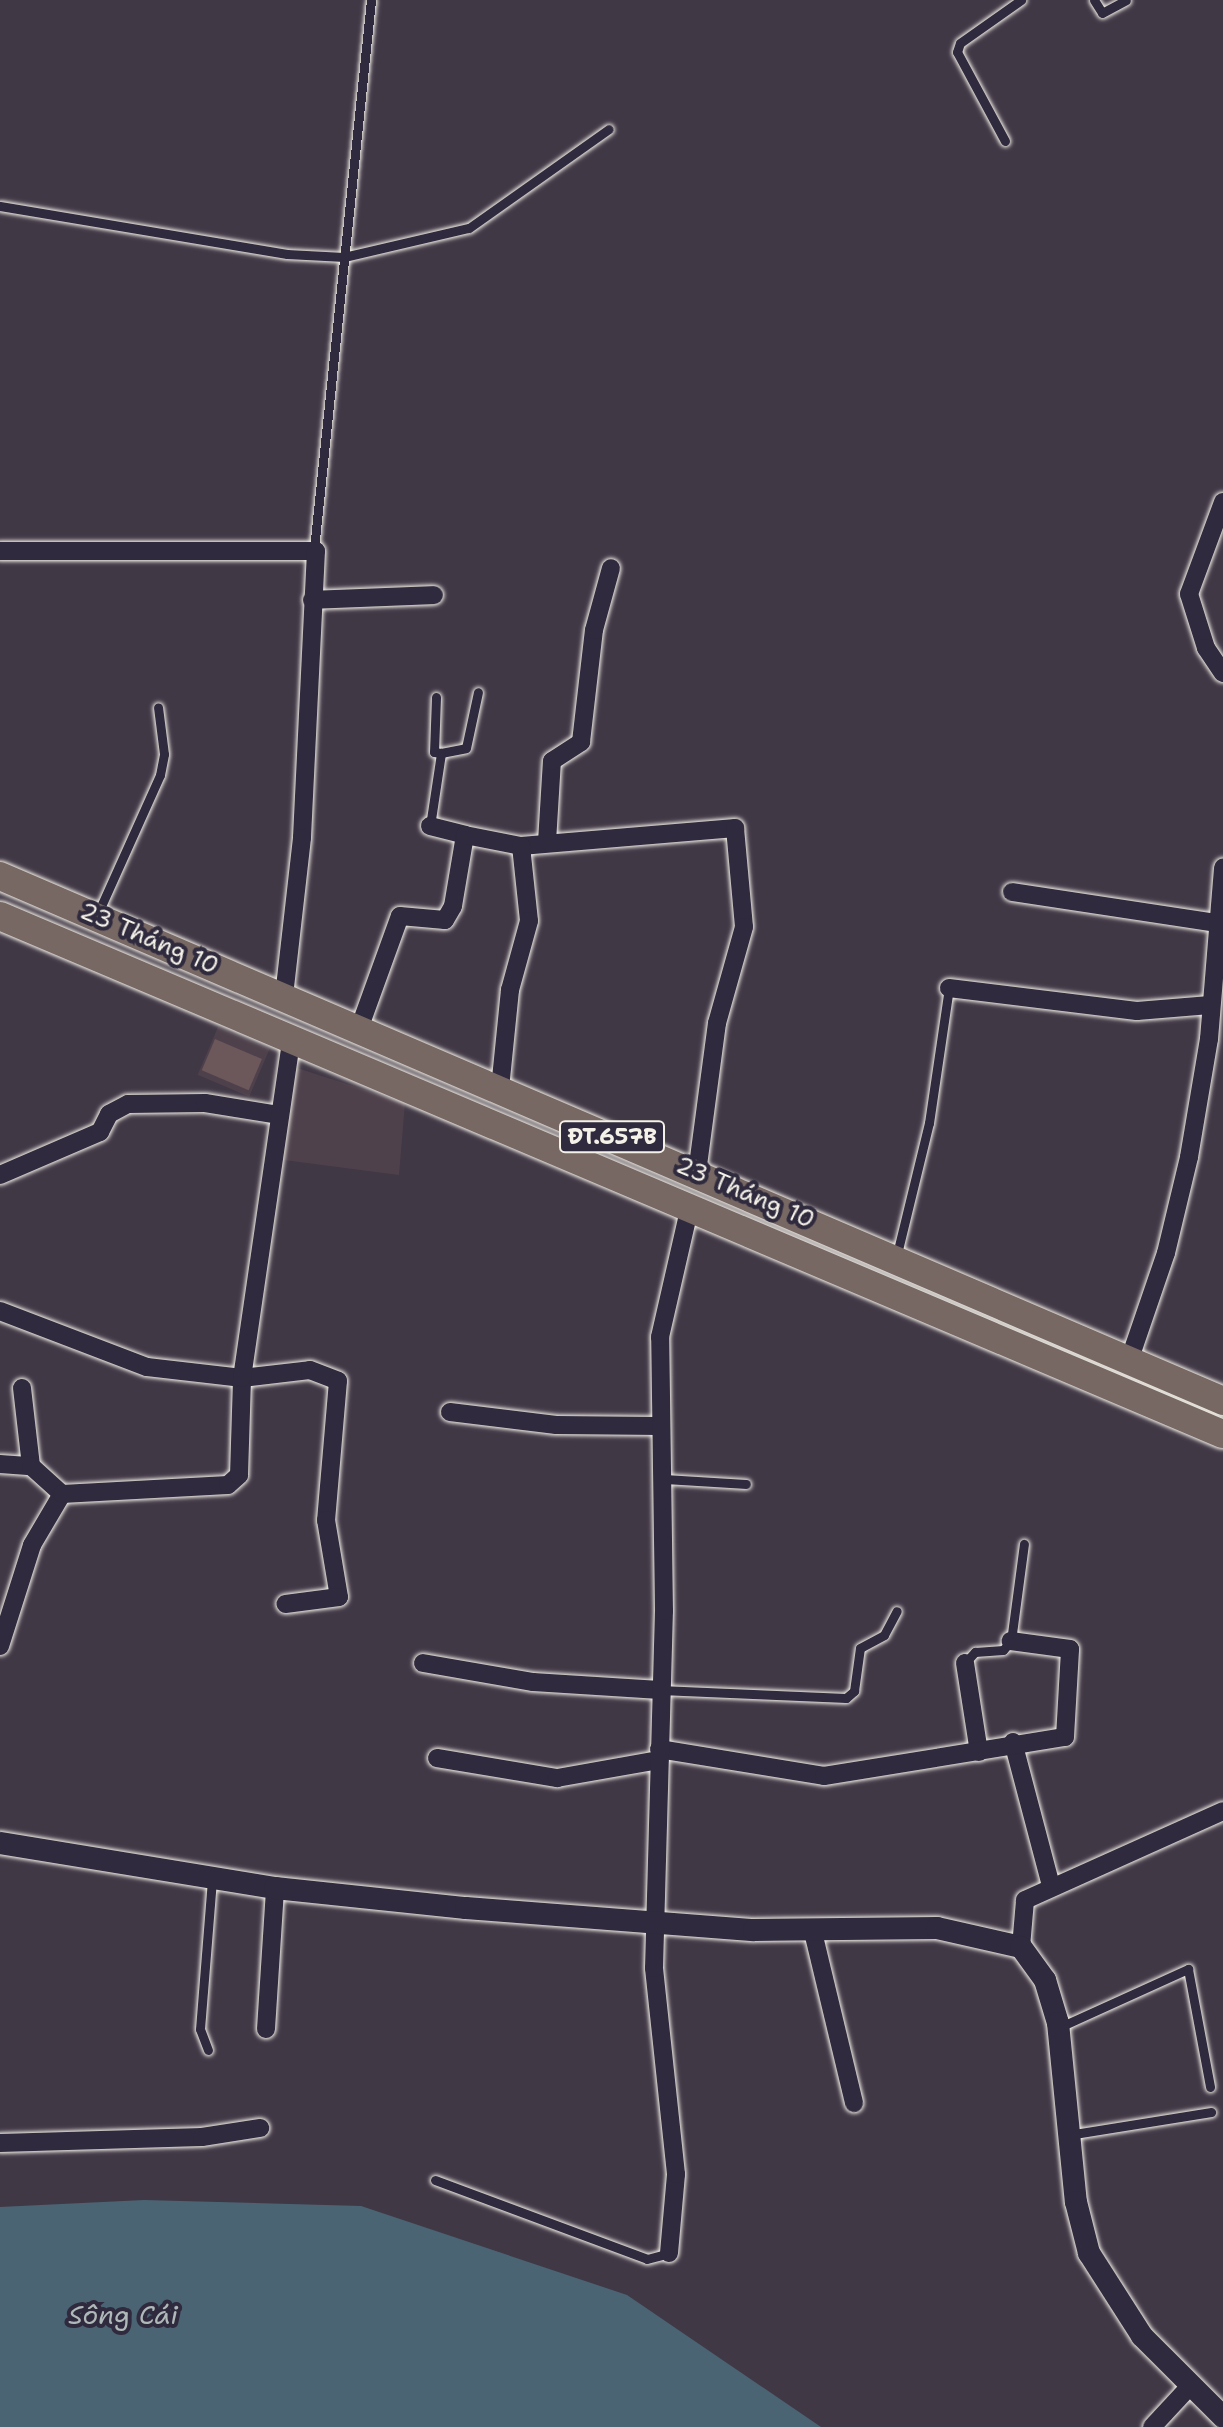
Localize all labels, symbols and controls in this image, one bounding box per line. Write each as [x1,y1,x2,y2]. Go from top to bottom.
street label: 23 Tháng 10 [75,897,223,981]
road number: ĐT.657B [558,1119,666,1155]
street label: 23 Tháng 10 [671,1151,819,1235]
water label: Sông Cái [68,2299,178,2331]

